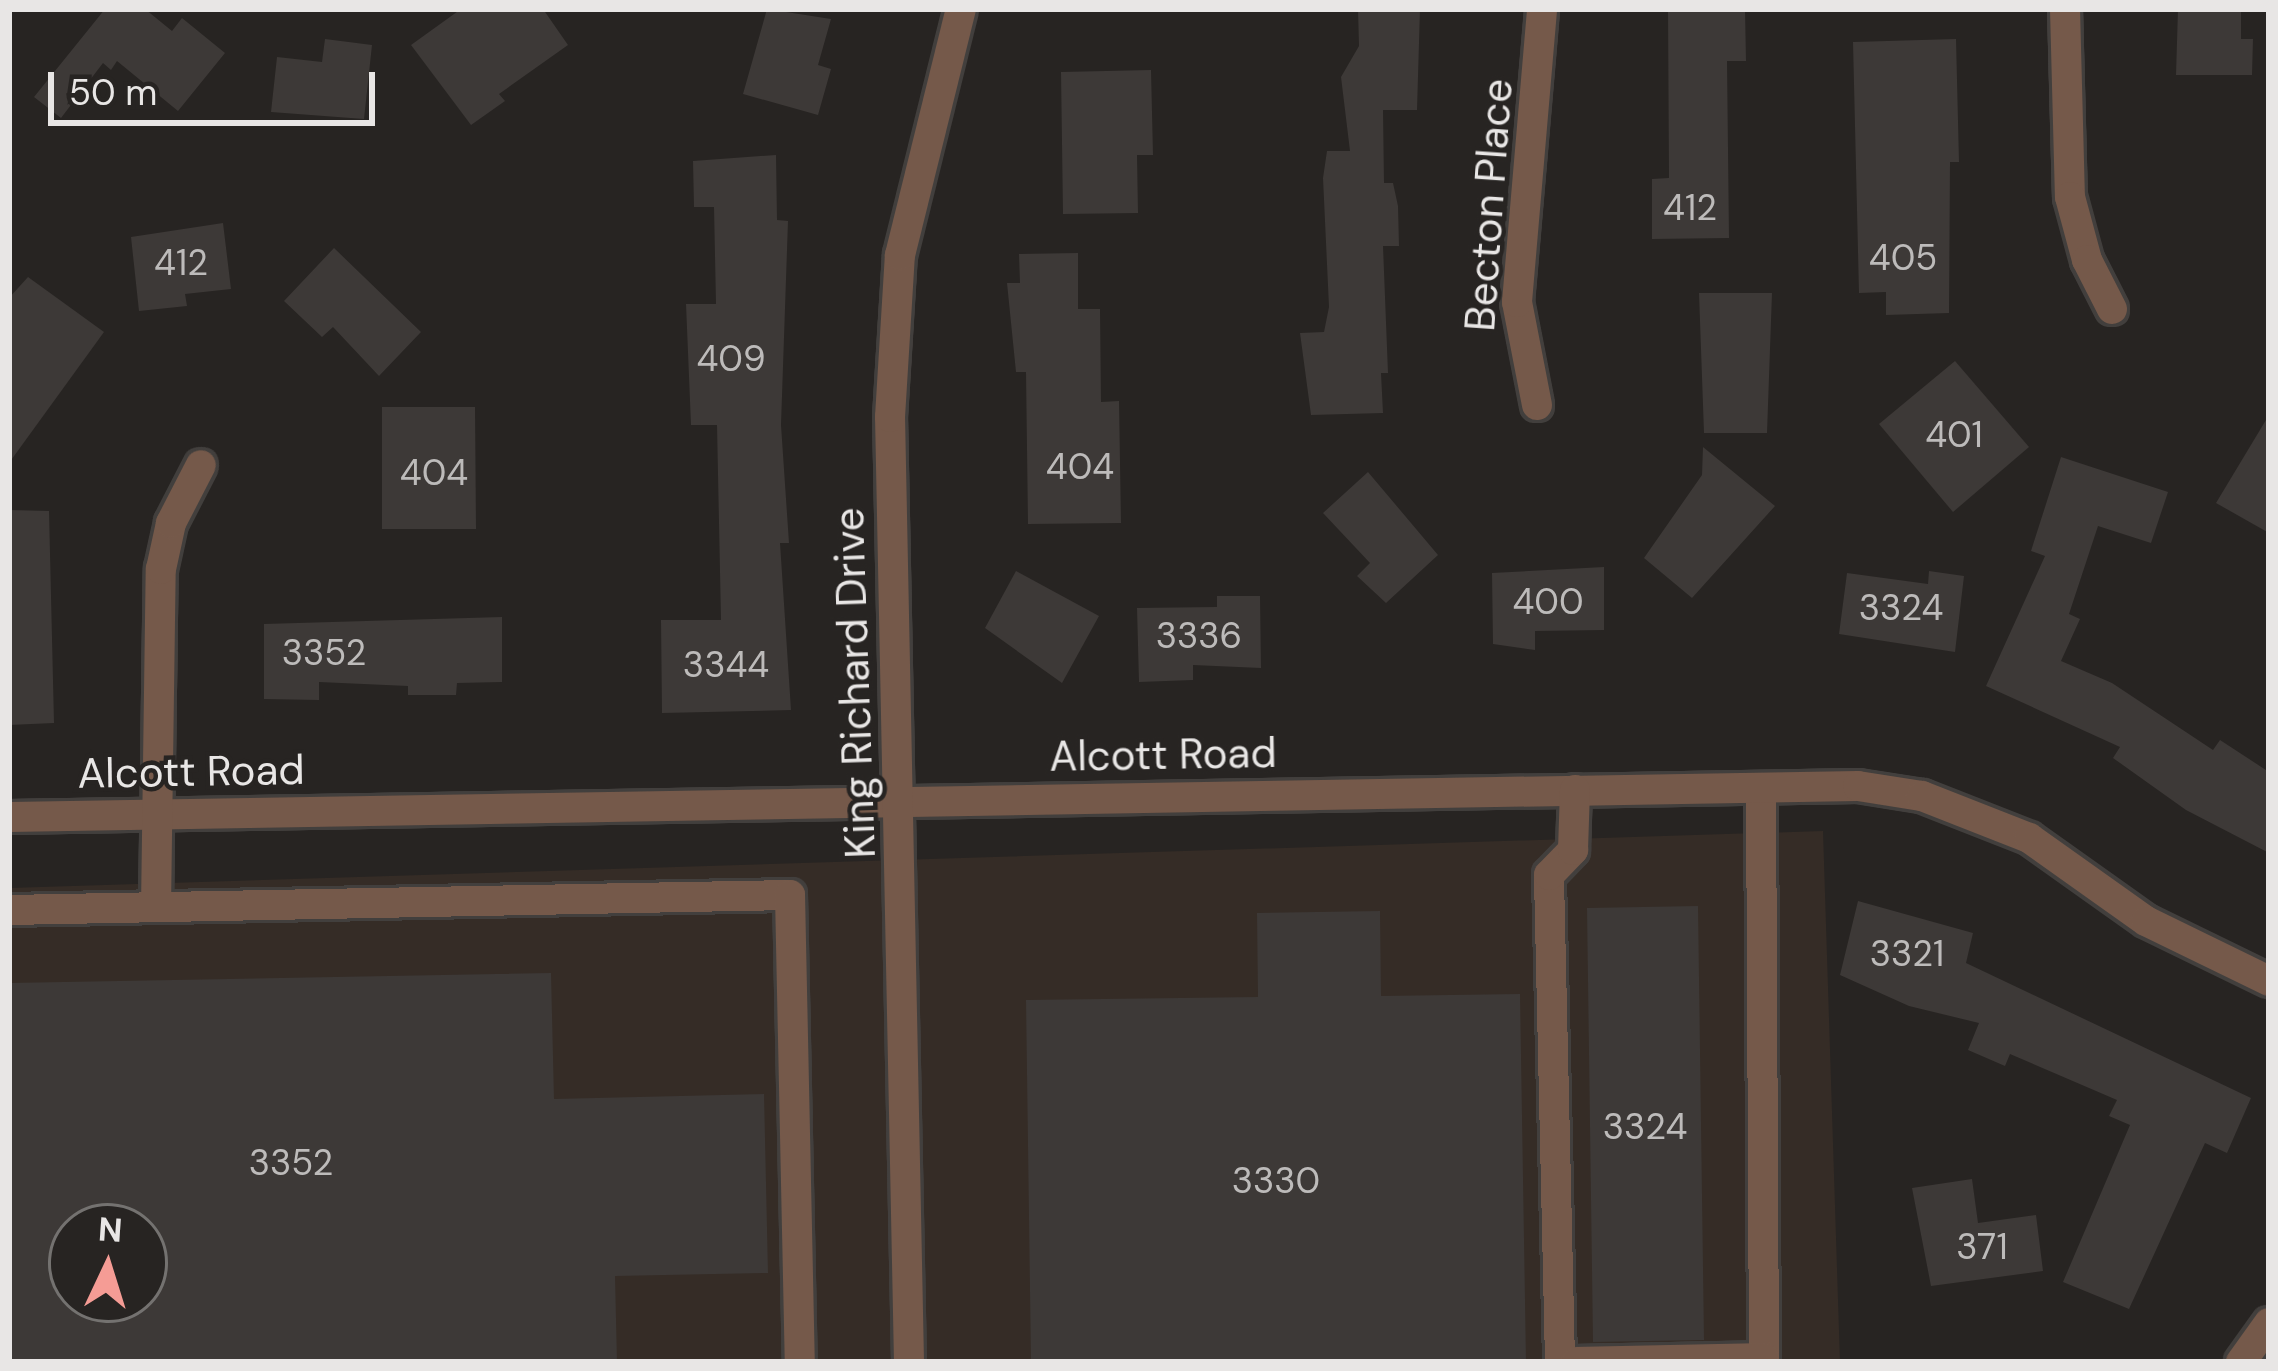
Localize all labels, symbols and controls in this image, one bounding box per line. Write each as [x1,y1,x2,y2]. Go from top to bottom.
scale bar [54,48,381,122]
text: 50 m [69,69,157,116]
street label: Becton Place [1455,77,1523,333]
house number: 412 [1663,186,1717,230]
house number: 405 [1869,236,1937,280]
house number: 412 [154,241,208,285]
house number: 409 [696,337,766,381]
house number: 401 [1925,413,1983,457]
house number: 404 [1046,445,1114,489]
house number: 404 [400,451,468,495]
street label: King Richard Drive [824,507,886,859]
house number: 400 [1512,580,1584,624]
house number: 3324 [1859,586,1943,630]
house number: 3336 [1156,614,1242,658]
house number: 3352 [282,631,366,675]
house number: 3344 [683,643,769,687]
street label: Alcott Road [1049,728,1277,782]
street label: Alcott Road [77,745,305,799]
house number: 3321 [1870,932,1944,976]
house number: 3324 [1603,1105,1687,1149]
house number: 3352 [249,1141,333,1185]
house number: 3330 [1232,1159,1320,1203]
north arrow [48,1203,168,1323]
text: N [97,1207,124,1252]
house number: 371 [1956,1225,2008,1269]

